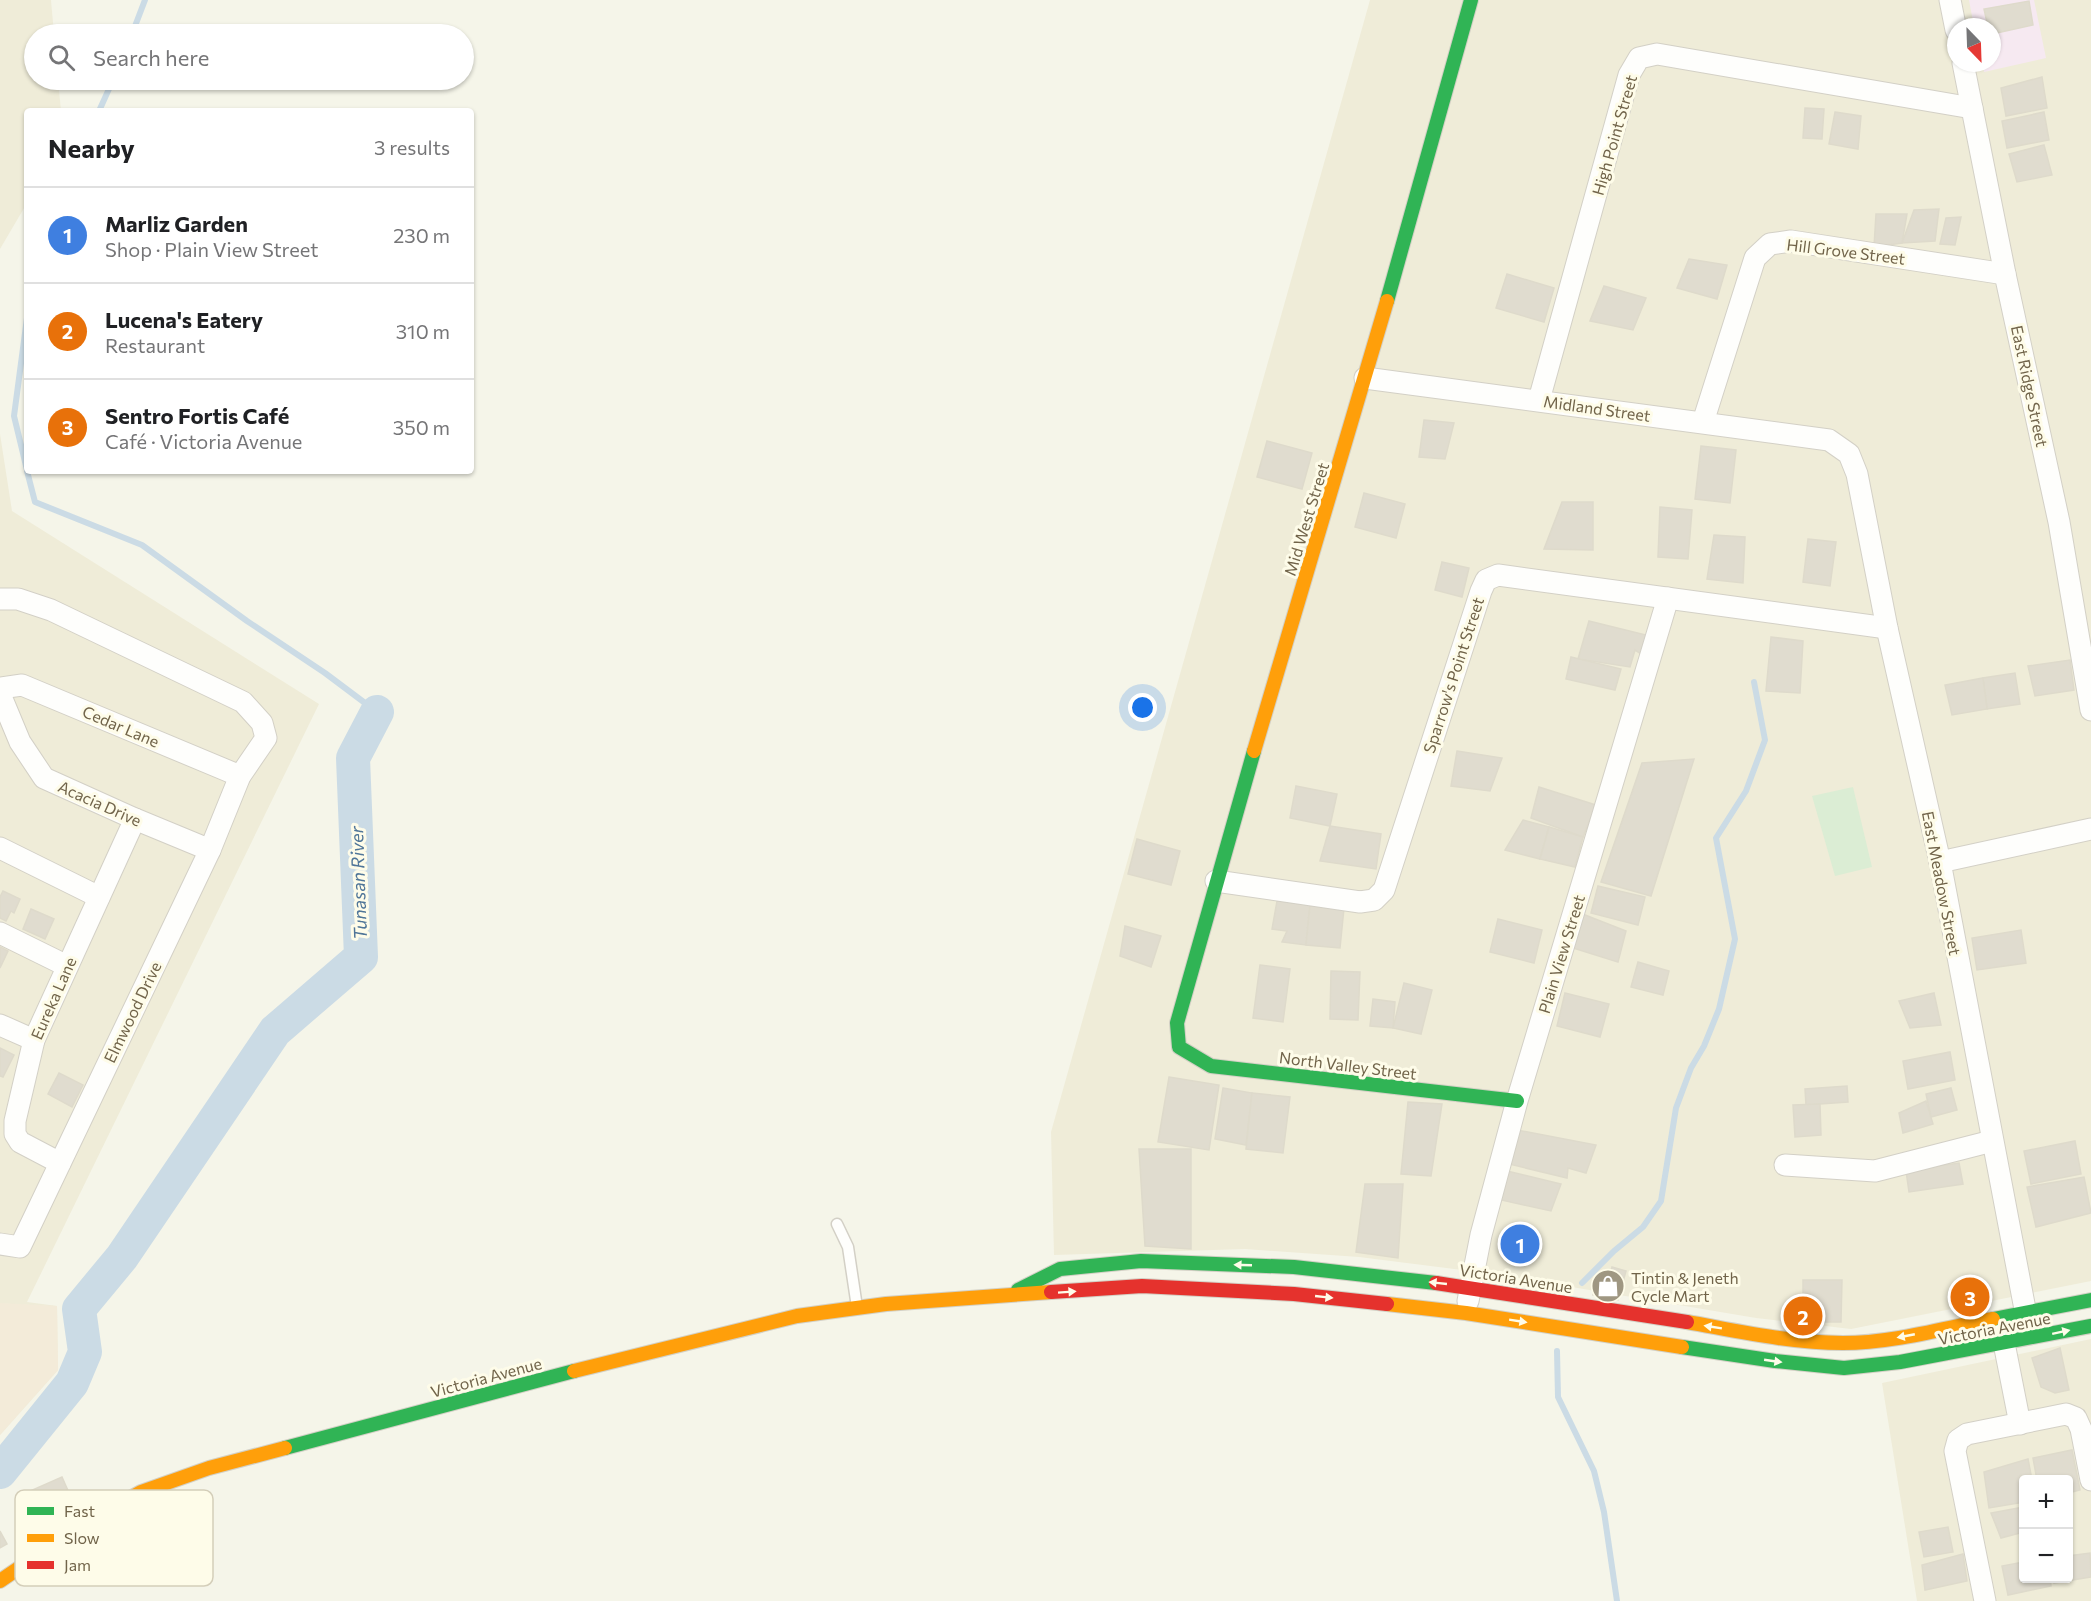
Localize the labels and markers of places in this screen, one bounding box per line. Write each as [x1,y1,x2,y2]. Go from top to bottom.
pin: 1 [1500,1222,1540,1266]
shop icon: Tintin & Jeneth Cycle Mart [1590,1268,1626,1304]
place label: Tintin & Jeneth Cycle Mart [1631,1268,1739,1305]
pin: 3 [1950,1274,1990,1320]
pin: 2 [1784,1294,1822,1338]

